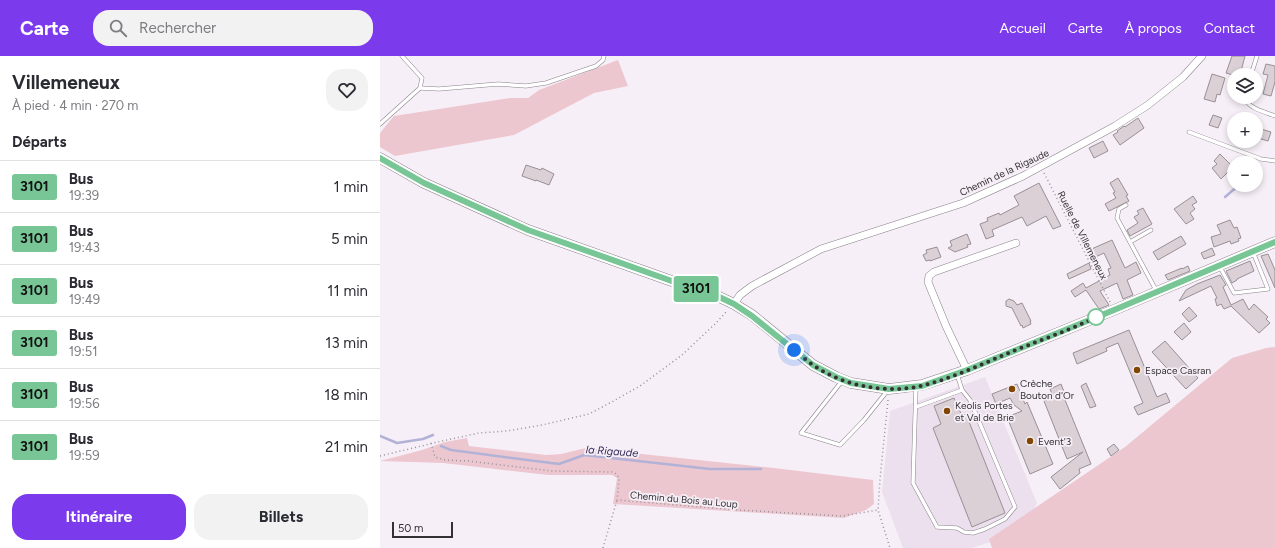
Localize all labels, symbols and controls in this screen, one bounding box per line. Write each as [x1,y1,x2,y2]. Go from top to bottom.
search box [93,10,373,46]
text: Carte [20,17,69,40]
icon: search [107,17,129,39]
text: Rechercher [139,19,216,37]
text: Accueil [1000,20,1046,37]
text: Carte [1068,20,1103,37]
text: À propos [1125,20,1182,37]
text: Contact [1204,20,1255,37]
map controls [1227,68,1263,192]
button: layers [1227,68,1263,104]
button: heart [326,69,368,111]
text: Villemeneux [12,71,120,94]
text: À pied · 4 min · 270 m [12,98,138,113]
button: + [1227,112,1263,148]
text: Départs [12,133,67,151]
street label: Chemin de la Rigaude [957,146,1051,199]
button: − [1227,156,1263,192]
text: Bus [69,170,93,188]
text: 3101 [20,178,49,195]
text: 1 min [333,178,368,196]
text: 19:39 [69,188,99,203]
street label: Ruelle de Villemeneux [1055,189,1111,282]
text: Bus [69,222,93,240]
text: 3101 [20,230,49,247]
text: 5 min [331,230,368,248]
text: 19:43 [69,240,100,255]
text: Bus [69,274,93,292]
line badge: 3101 [668,276,724,302]
text: 3101 [682,280,710,297]
text: 3101 [20,282,49,299]
text: 11 min [327,282,368,300]
text: 19:49 [69,292,100,307]
unlabelled marker [1087,308,1105,326]
text: Bus [69,326,93,344]
text: 3101 [20,334,49,351]
text: 13 min [325,334,368,352]
your location [784,340,804,360]
text: 19:51 [69,344,98,359]
place label: Espace Casran [1145,364,1211,377]
marker: Espace Casran [1132,365,1142,375]
place label: Crèche Bouton d'Or [1020,377,1075,402]
text: Bus [69,378,93,396]
marker: Crèche Bouton d'Or [1007,384,1017,394]
text: 3101 [20,386,49,403]
text: 18 min [324,386,368,404]
text: 19:56 [69,396,100,411]
place label: Keolis Portes et Val de Brie [955,399,1015,424]
marker: Keolis Portes et Val de Brie [942,406,952,416]
text: Bus [69,430,93,448]
place label: Event'3 [1038,435,1071,448]
marker: Event'3 [1025,436,1035,446]
text: 3101 [20,438,49,455]
text: 21 min [325,438,368,456]
water label: la Rigaude [585,443,639,460]
text: 19:59 [69,448,100,463]
street label: Chemin du Bois au Loup [630,488,738,511]
button: Itinéraire [12,494,186,540]
button: Billets [194,494,368,540]
scale bar [392,520,453,539]
text: 50 m [398,522,423,535]

